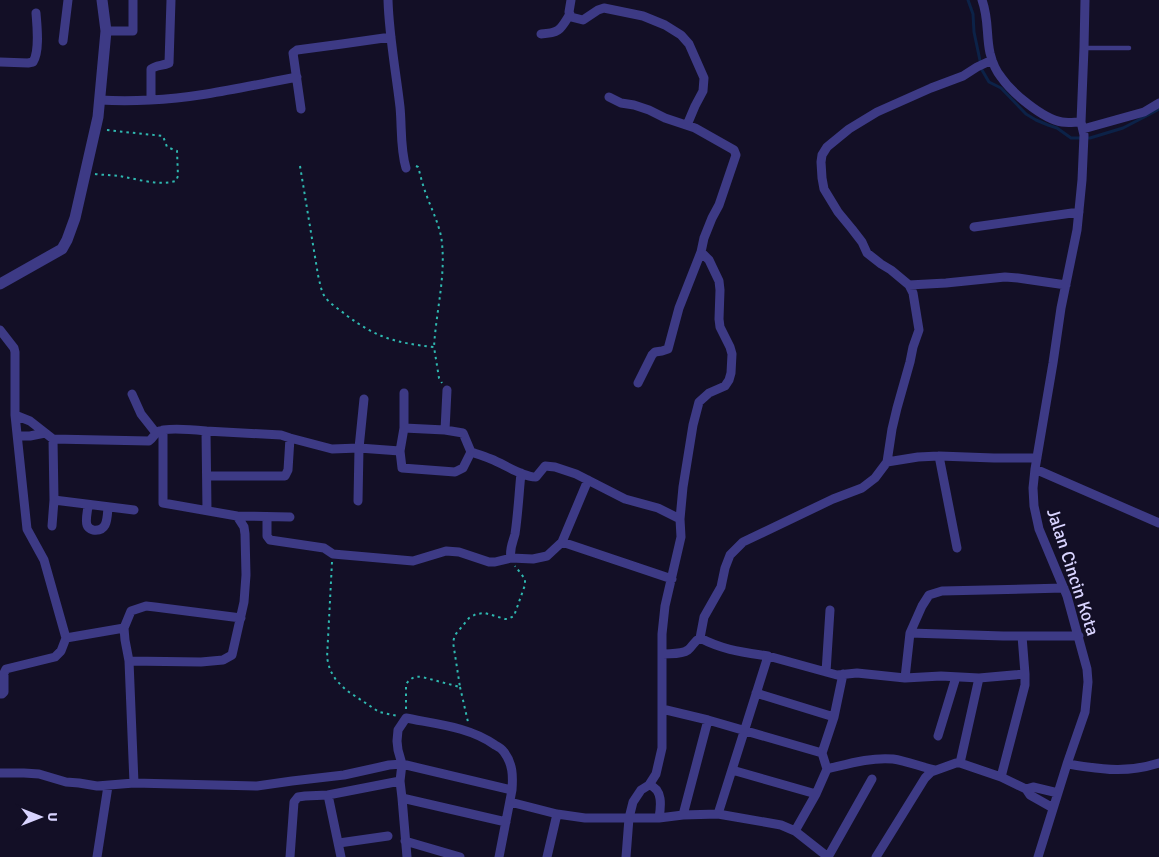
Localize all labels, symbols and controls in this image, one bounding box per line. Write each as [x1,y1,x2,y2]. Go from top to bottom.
street label: Jalan Cincin Kota [1042,505,1104,639]
north arrow [15,792,65,842]
text: U [44,812,61,822]

